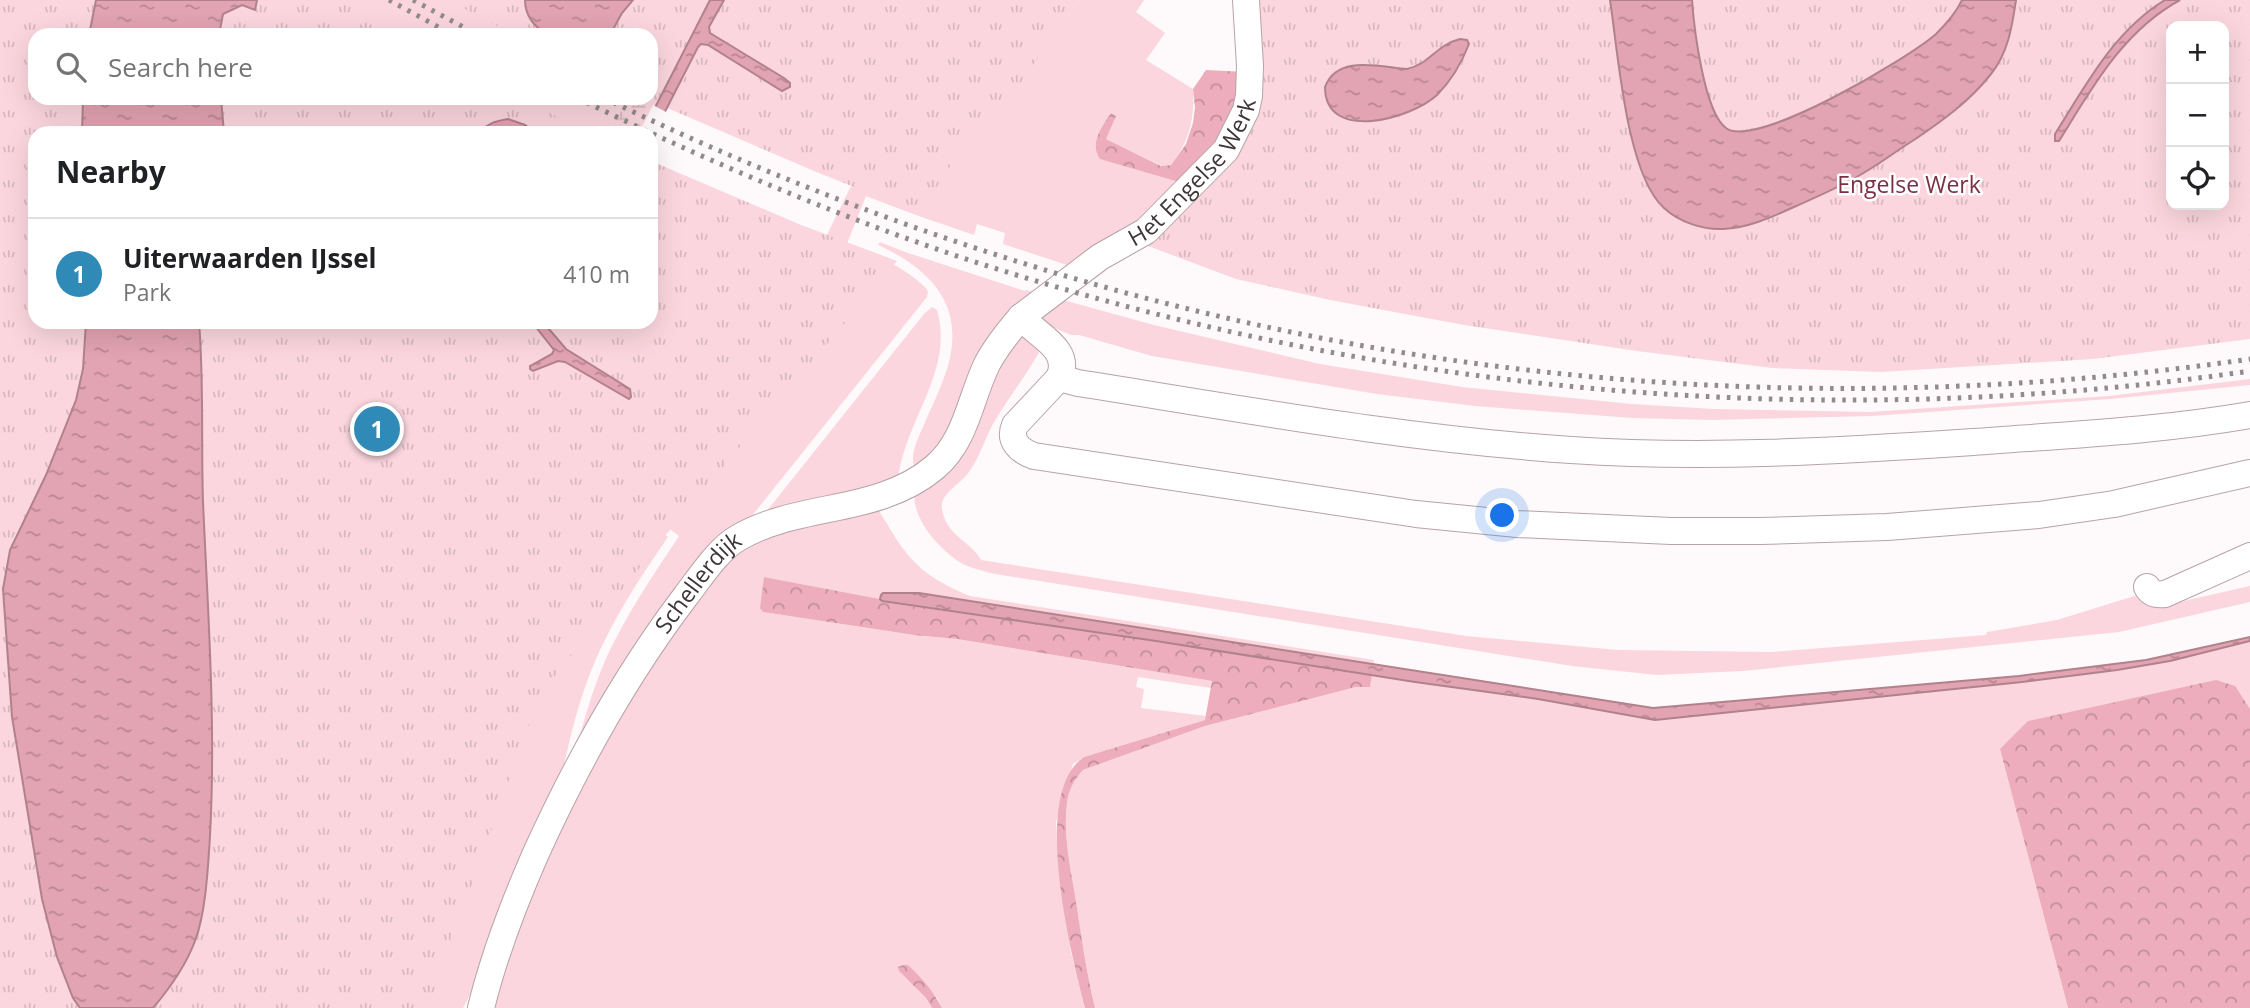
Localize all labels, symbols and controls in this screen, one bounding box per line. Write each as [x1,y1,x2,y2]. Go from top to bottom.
map controls [2166,21,2229,210]
button: + [2166,21,2229,84]
search box [28,28,658,105]
icon: search [52,48,90,86]
text: Search here [108,49,253,85]
button: − [2166,84,2229,147]
street label: Het Engelse Werk [1122,96,1263,253]
button: locate [2166,147,2229,210]
text: Nearby [56,151,166,192]
park label: Engelse Werk [1837,168,1981,200]
text: Uiterwaarden IJssel [123,240,377,276]
text: 1 [72,258,86,290]
text: 410 m [563,258,630,290]
text: Park [123,276,171,308]
pin: 1 [354,403,400,455]
your location [1485,498,1519,532]
street label: Schellerdijk [647,523,747,639]

